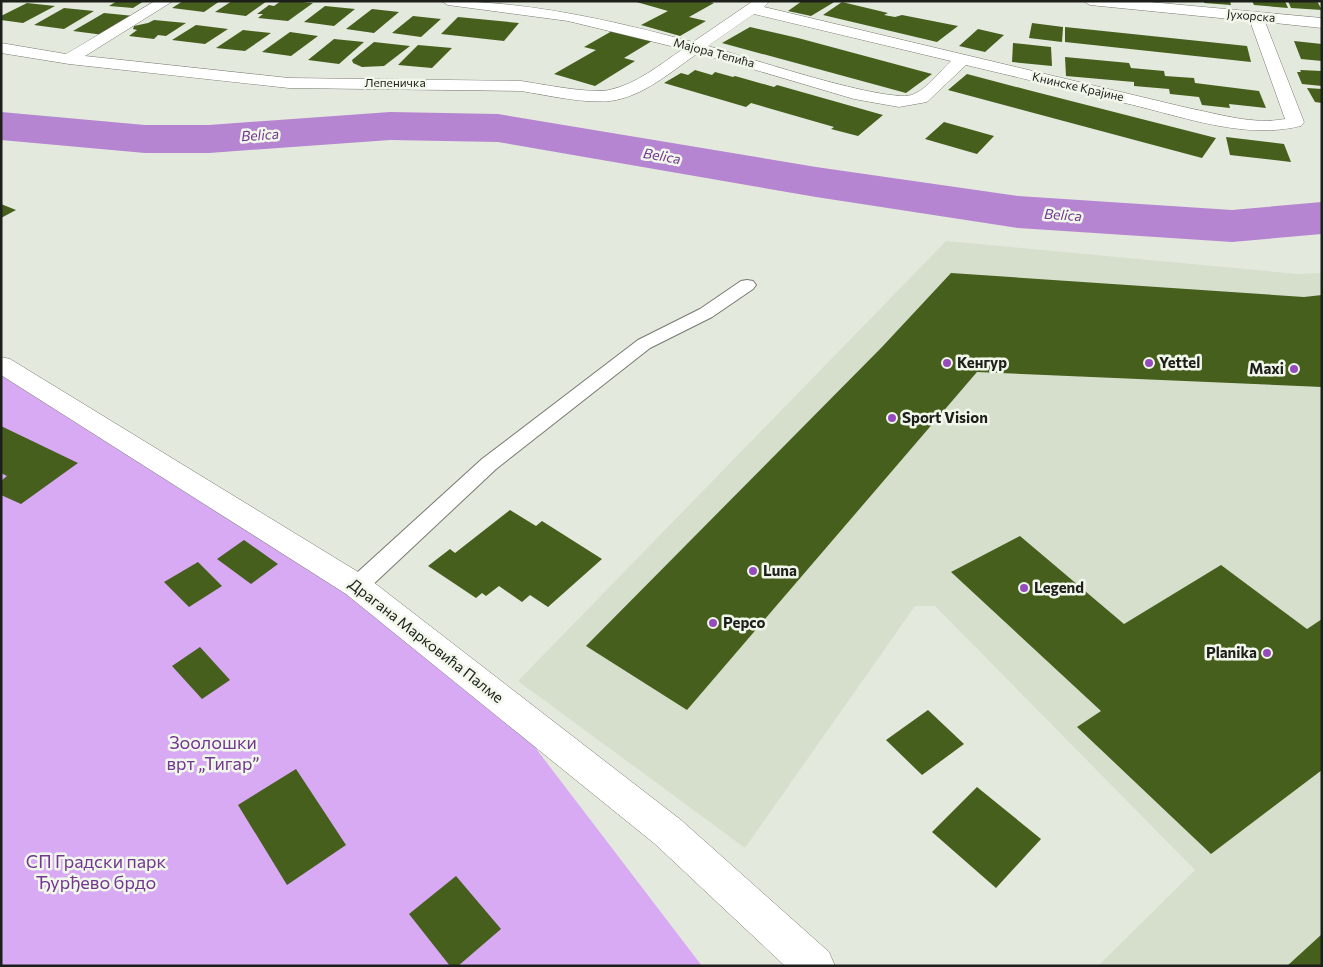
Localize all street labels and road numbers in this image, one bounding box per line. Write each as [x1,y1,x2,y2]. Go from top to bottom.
street label: Јухорска [1226,6,1276,25]
street label: Мајора Тепића [672,34,756,70]
street label: Книнске Крајине [1031,69,1125,103]
street label: Лепеничка [364,75,426,89]
street label: Драгана Марковића Палме [346,574,508,706]

